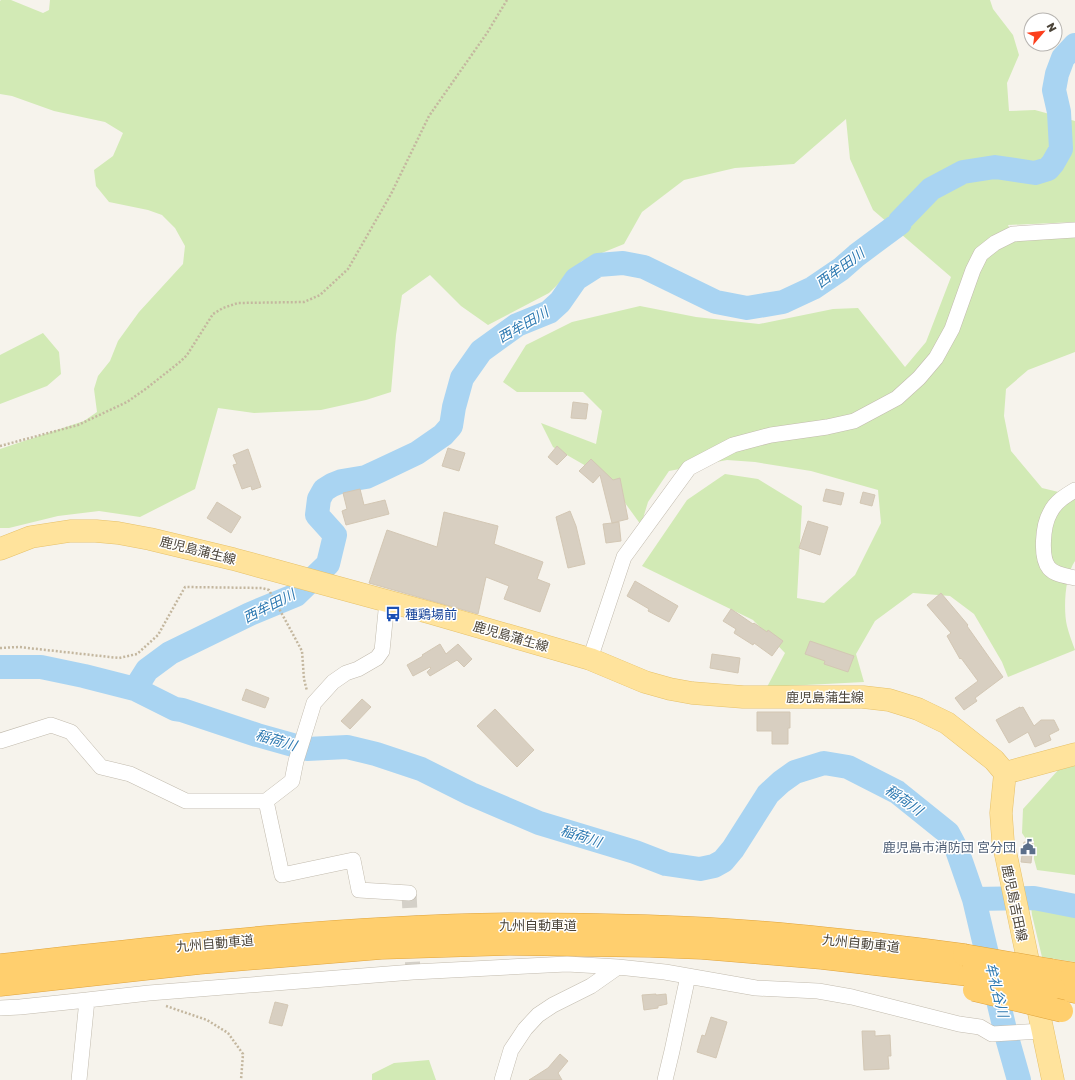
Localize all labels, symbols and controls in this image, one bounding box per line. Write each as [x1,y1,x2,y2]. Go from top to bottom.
north arrow [1023,12,1063,52]
text: N [1045,20,1060,34]
water label: 西牟田川 [812,243,869,291]
water label: 西牟田川 [494,302,553,346]
street label: 鹿児島蒲生線 [158,533,238,567]
water label: 西牟田川 [240,584,299,626]
bus stop icon: 種鶏場前 [384,605,402,623]
place label: 種鶏場前 [405,606,457,622]
street label: 鹿児島蒲生線 [471,618,551,654]
street label: 鹿児島蒲生線 [786,689,864,705]
water label: 稲荷川 [254,725,301,754]
water label: 稲荷川 [882,781,928,820]
water label: 稲荷川 [559,821,606,851]
public building icon: 鹿児島市消防団 宮分団 [1019,838,1037,856]
place label: 鹿児島市消防団 宮分団 [883,839,1016,855]
street label: 鹿児島吉田線 [999,863,1031,943]
street label: 九州自動車道 [499,917,577,933]
street label: 九州自動車道 [821,931,901,955]
street label: 九州自動車道 [175,932,255,954]
water label: 牟礼谷川 [982,961,1013,1021]

